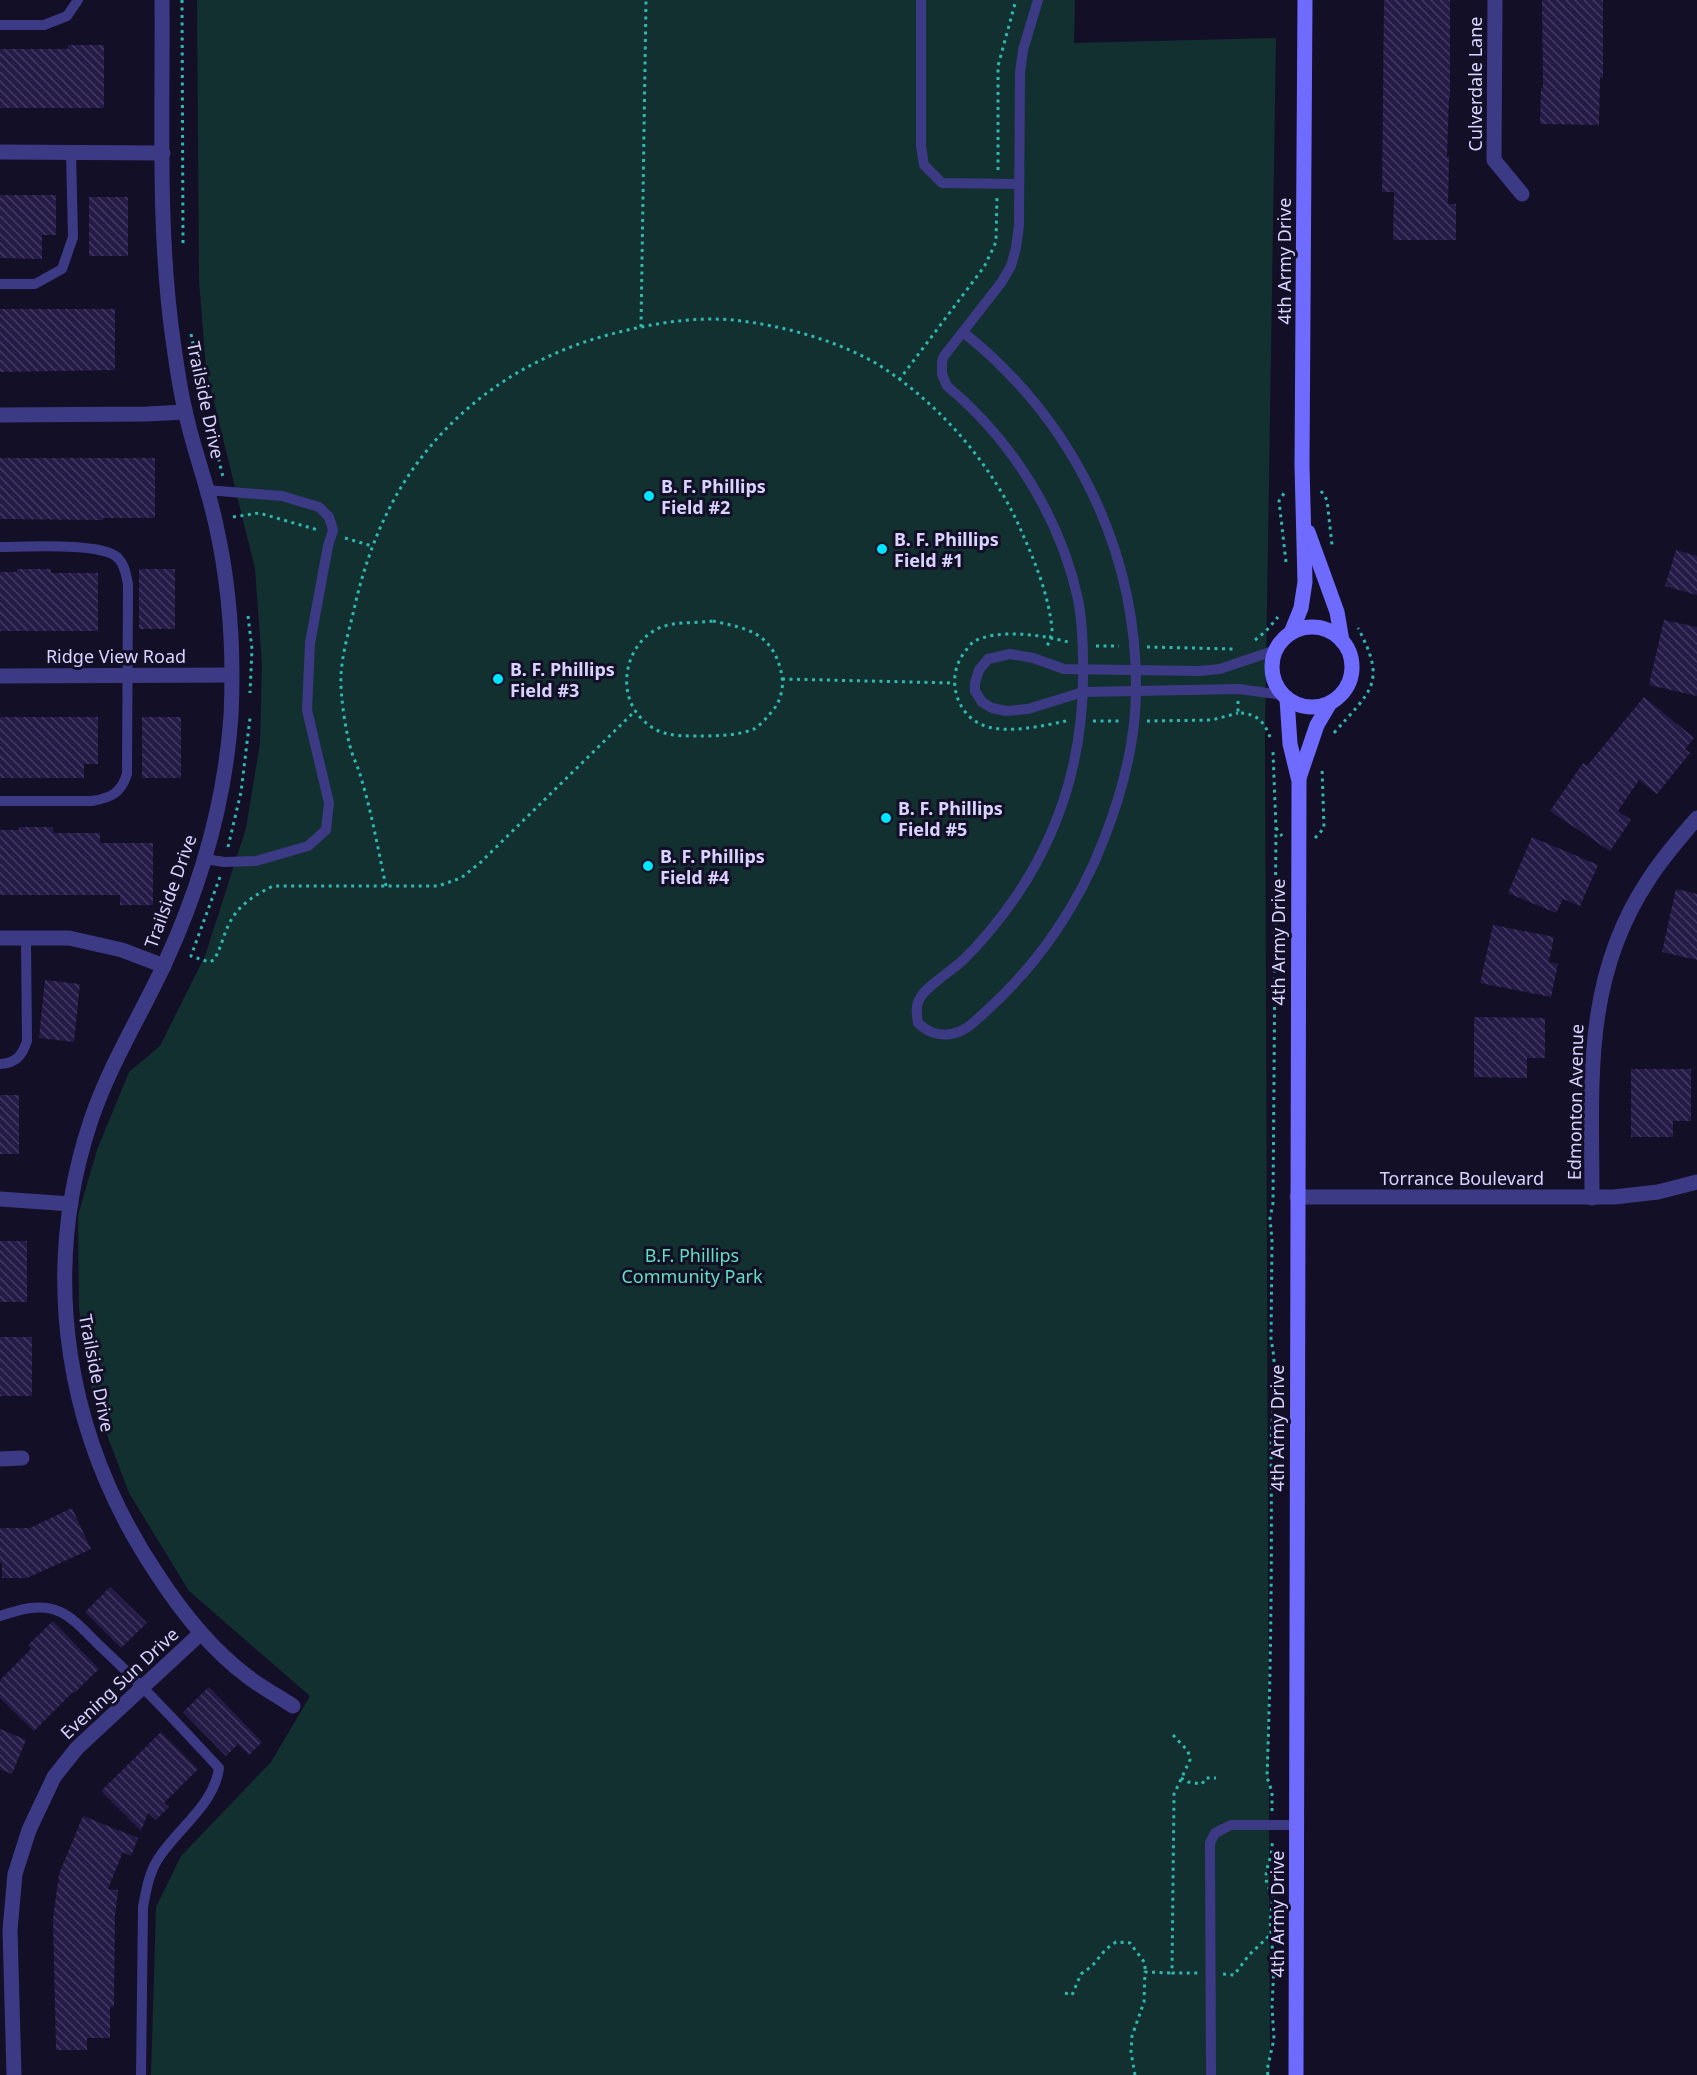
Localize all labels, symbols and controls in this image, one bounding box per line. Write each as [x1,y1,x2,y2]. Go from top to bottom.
street label: Culverdale Lane [1463,17,1487,151]
street label: 4th Army Drive [1272,198,1296,324]
street label: Trailside Drive [182,339,230,461]
place label: B. F. Phillips Field #2 [661,474,766,519]
marker: B. F. Phillips Field #2 [642,489,656,503]
place label: B. F. Phillips Field #1 [894,527,999,572]
marker: B. F. Phillips Field #1 [875,542,889,556]
street label: Ridge View Road [46,644,186,668]
place label: B. F. Phillips Field #3 [510,657,615,702]
marker: B. F. Phillips Field #3 [491,672,505,686]
place label: B. F. Phillips Field #5 [898,796,1003,841]
marker: B. F. Phillips Field #5 [879,811,893,825]
street label: Trailside Drive [138,831,202,951]
place label: B. F. Phillips Field #4 [660,844,765,889]
marker: B. F. Phillips Field #4 [641,859,655,873]
street label: 4th Army Drive [1266,879,1290,1005]
street label: Edmonton Avenue [1562,1024,1588,1180]
street label: Torrance Boulevard [1380,1166,1544,1190]
park label: B.F. Phillips Community Park [621,1243,763,1288]
street label: Trailside Drive [74,1312,120,1434]
street label: 4th Army Drive [1265,1365,1289,1491]
street label: Evening Sun Drive [55,1622,183,1744]
street label: 4th Army Drive [1265,1851,1289,1977]

